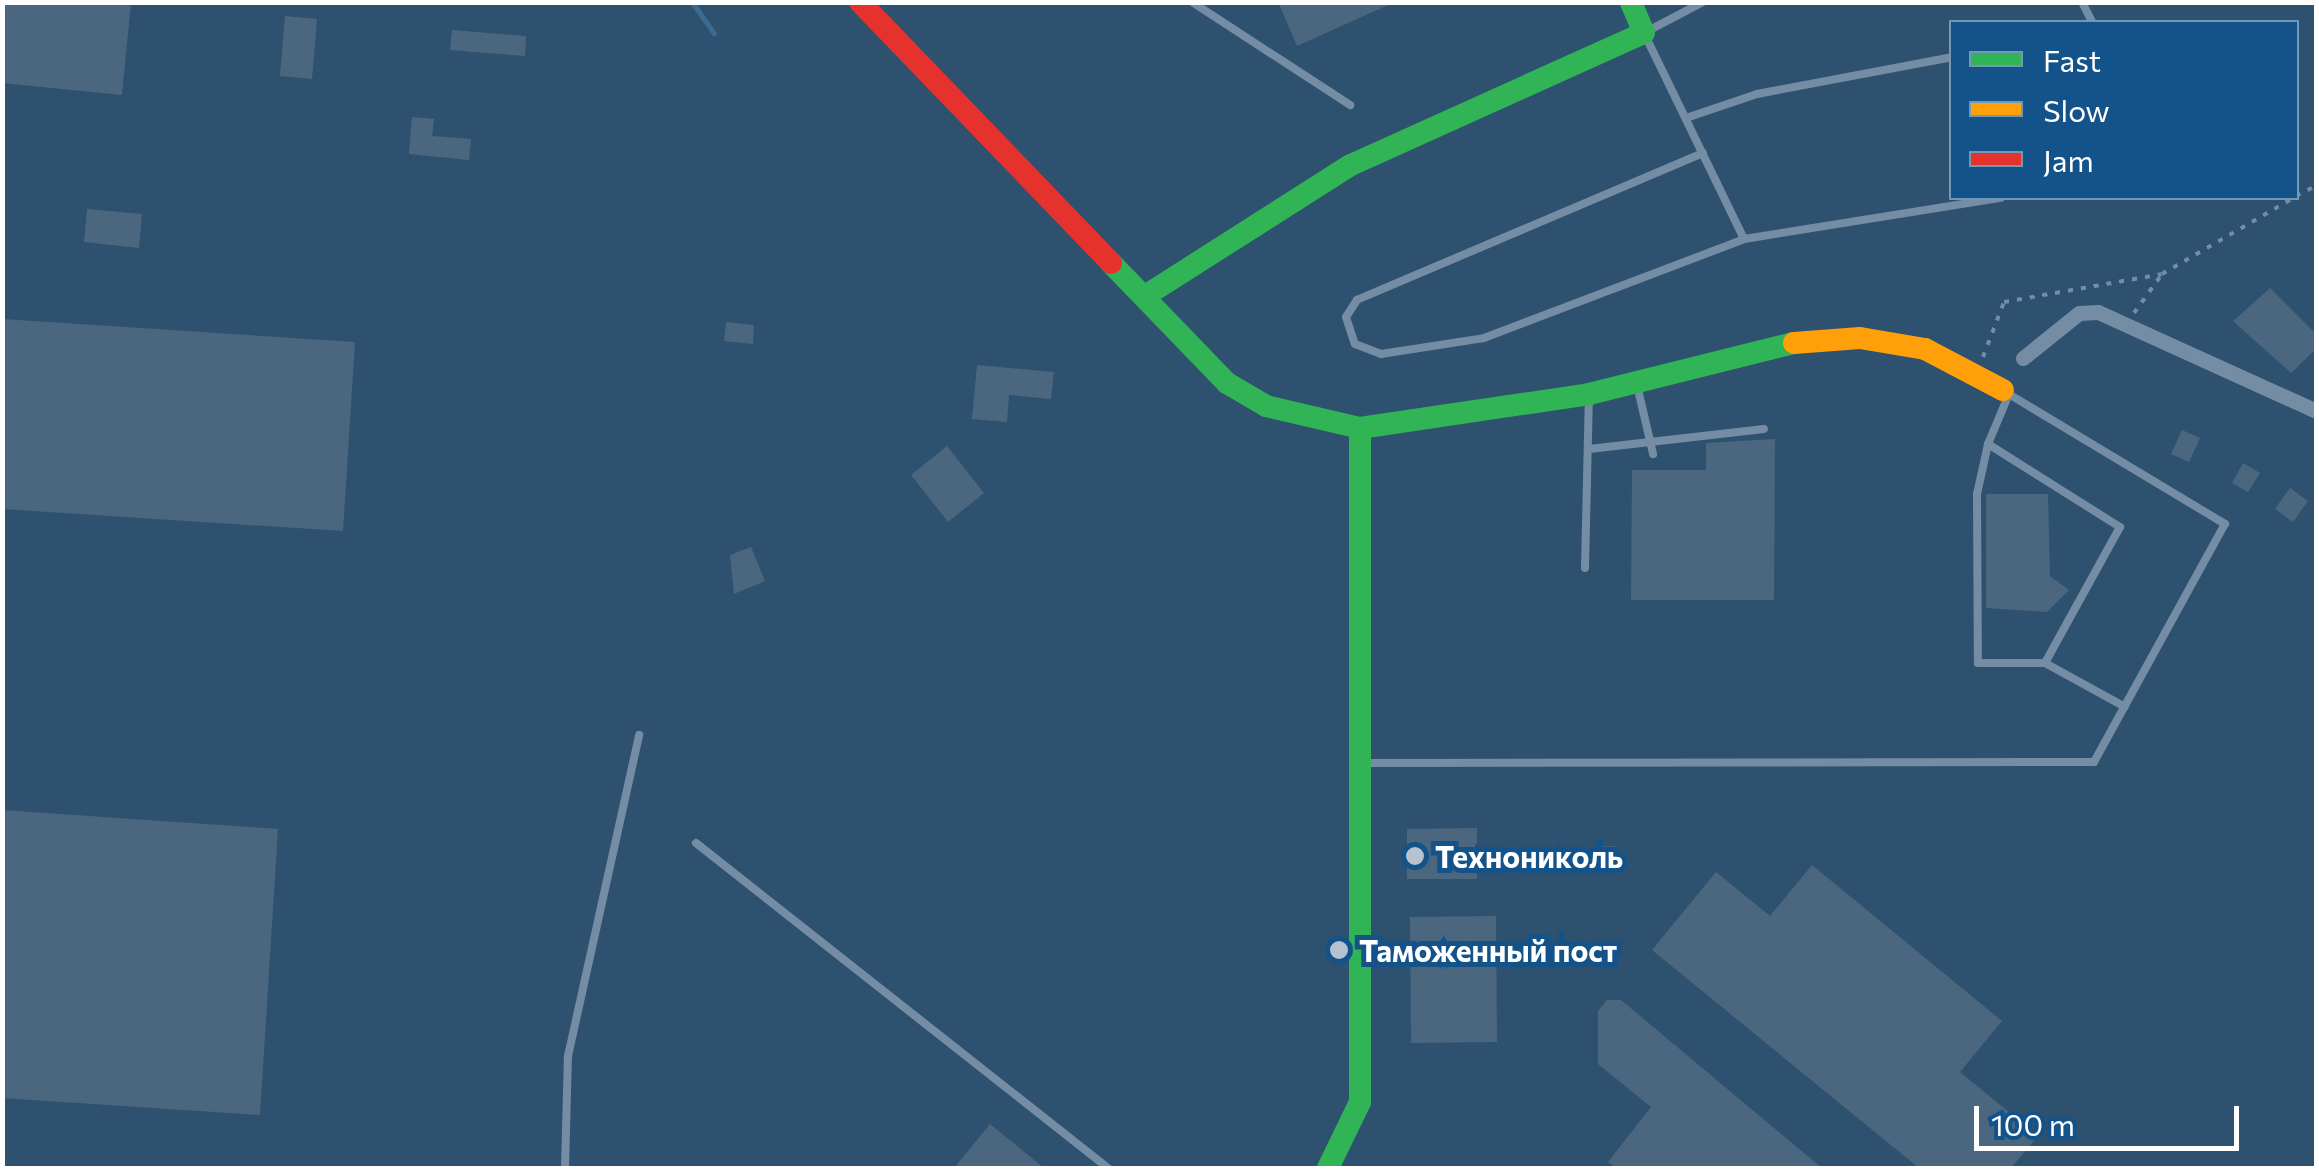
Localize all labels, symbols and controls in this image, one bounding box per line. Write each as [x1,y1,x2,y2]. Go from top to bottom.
legend [1949,20,2299,200]
text: Fast [2043,41,2101,78]
text: Slow [2043,91,2110,128]
text: Jam [2043,141,2094,178]
place label: Технониколь [1435,838,1623,874]
marker: Технониколь [1404,845,1426,867]
place label: Таможенный пост [1359,932,1617,968]
marker: Таможенный пост [1328,939,1350,961]
scale bar [1979,1086,2244,1148]
text: 100 m [1991,1105,2075,1142]

